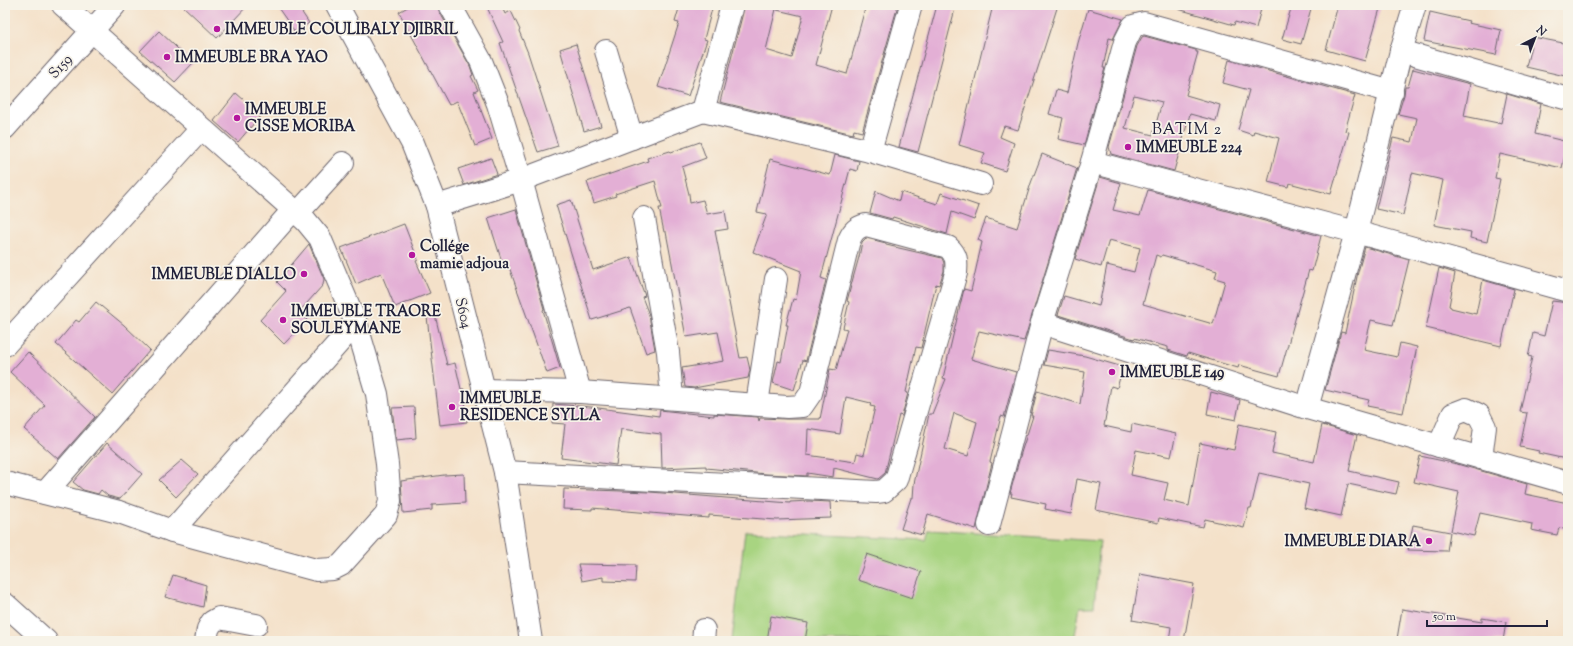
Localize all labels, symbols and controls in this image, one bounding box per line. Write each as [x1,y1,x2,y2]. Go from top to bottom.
north arrow [1515,18,1555,58]
place label: IMMEUBLE COULIBALY DJIBRIL [225,20,459,41]
text: N [1532,22,1550,40]
marker: IMMEUBLE COULIBALY DJIBRIL [212,24,222,34]
place label: IMMEUBLE BRA YAO [175,48,328,69]
street label: S159 [44,50,78,84]
marker: IMMEUBLE BRA YAO [162,52,172,62]
place label: IMMEUBLE CISSE MORIBA [245,100,356,138]
marker: IMMEUBLE CISSE MORIBA [232,113,242,123]
district label: BATIM 2 [1152,119,1222,142]
place label: IMMEUBLE 224 [1136,138,1243,159]
marker: IMMEUBLE 224 [1123,142,1133,152]
place label: Collége mamie adjoua [420,237,509,275]
marker: Collége mamie adjoua [407,250,417,260]
place label: IMMEUBLE DIALLO [152,265,296,286]
marker: IMMEUBLE DIALLO [299,269,309,279]
street label: S604 [449,296,477,331]
place label: IMMEUBLE TRAORE SOULEYMANE [291,302,442,340]
marker: IMMEUBLE TRAORE SOULEYMANE [278,315,288,325]
place label: IMMEUBLE 149 [1120,363,1224,384]
marker: IMMEUBLE 149 [1107,367,1117,377]
place label: IMMEUBLE RESIDENCE SYLLA [460,389,601,427]
marker: IMMEUBLE RESIDENCE SYLLA [447,402,457,412]
place label: IMMEUBLE DIARA [1285,532,1422,553]
marker: IMMEUBLE DIARA [1424,536,1434,546]
scale bar [1427,602,1547,628]
text: 50 m [1432,608,1456,626]

